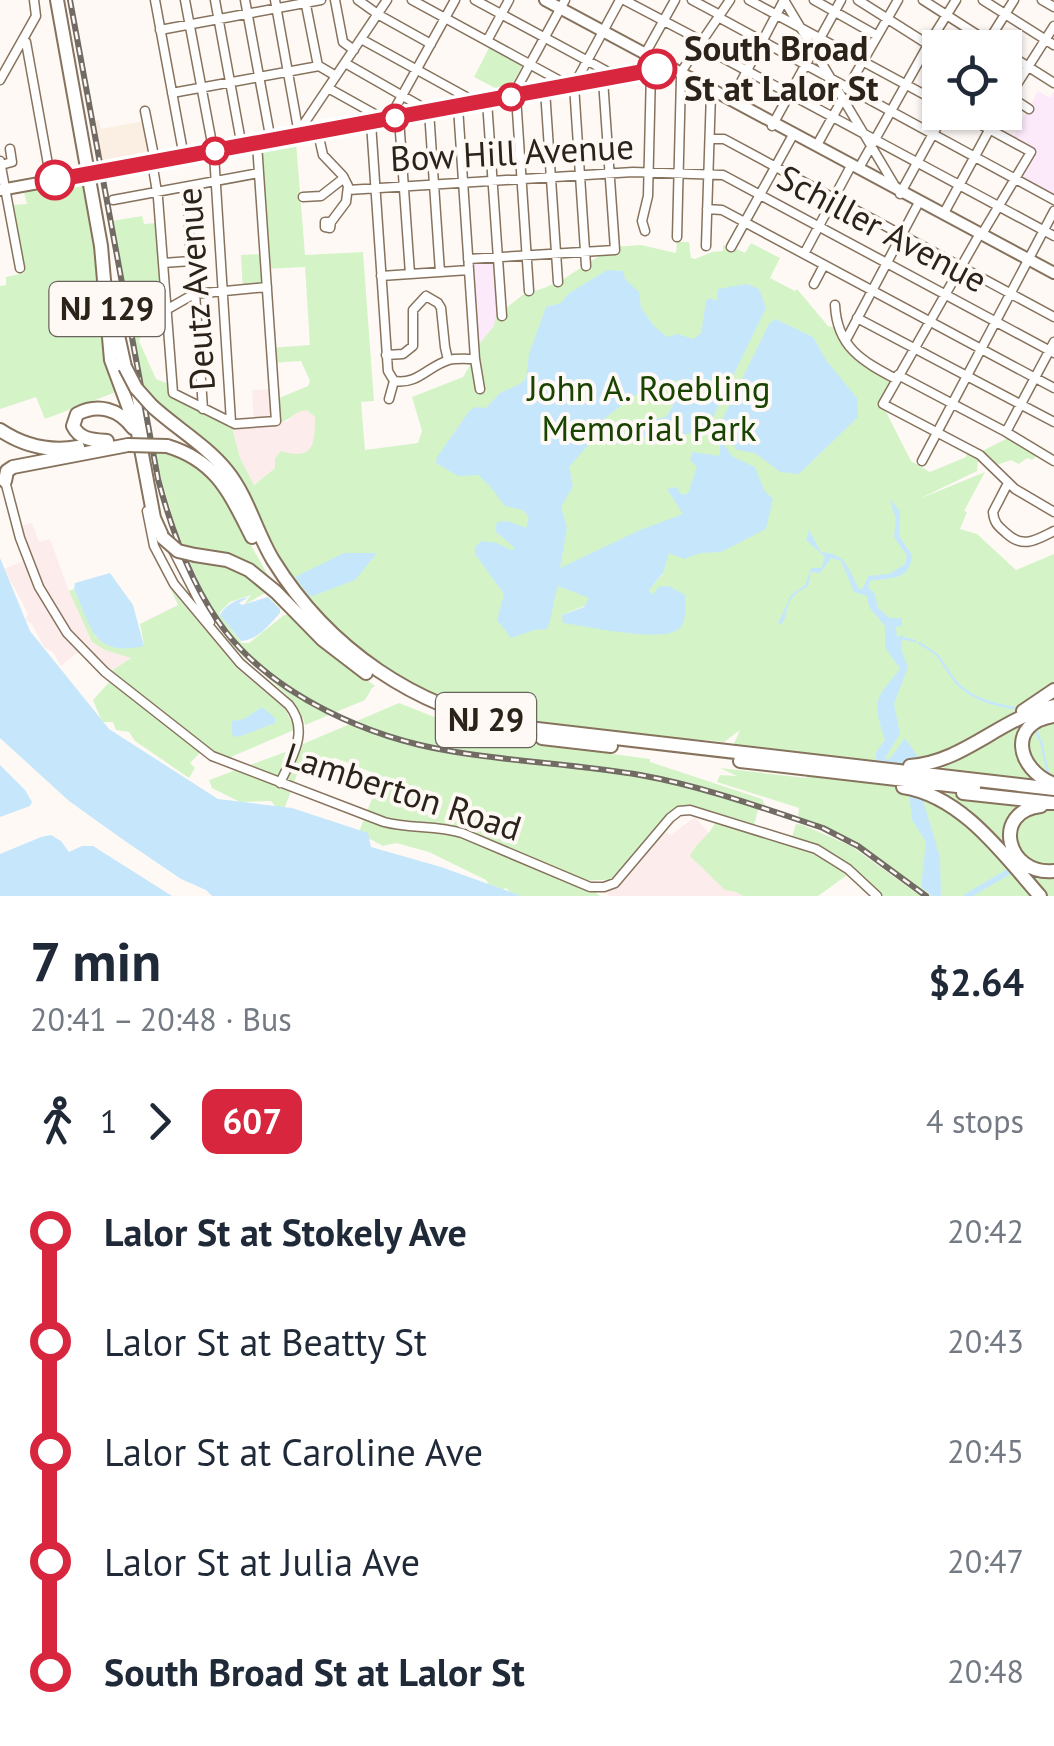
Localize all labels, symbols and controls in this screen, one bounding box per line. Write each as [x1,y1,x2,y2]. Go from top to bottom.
place label: South Broad St at Lalor St [684,25,879,111]
map controls [922,30,1022,130]
button: locate [922,30,1022,130]
marker: South Broad St at Lalor St [638,50,676,88]
unlabelled marker [498,84,524,110]
unlabelled marker [382,105,408,131]
street label: Bow Hill Avenue [389,123,635,181]
unlabelled marker [202,138,228,164]
street label: Schiller Avenue [770,154,995,303]
unlabelled marker [36,161,74,199]
street label: Deutz Avenue [165,186,225,392]
road number: NJ 129 [49,282,164,336]
park label: John A. Roebling Memorial Park [525,365,771,451]
road number: NJ 29 [436,693,536,747]
street label: Lamberton Road [279,731,527,851]
text: 7 min [30,925,161,996]
text: $2.64 [928,957,1024,1006]
text: 20:41 – 20:48 · Bus [30,998,292,1040]
icon: walk [30,1094,85,1149]
icon: forward [132,1094,187,1149]
text: 607 [222,1098,282,1144]
text: 1 [100,1100,117,1142]
text: 4 stops [926,1100,1024,1142]
text: Lalor St at Stokely Ave [104,1207,467,1256]
text: 20:42 [947,1210,1024,1252]
text: Lalor St at Beatty St [104,1317,427,1366]
text: 20:43 [947,1320,1024,1362]
text: Lalor St at Caroline Ave [104,1427,483,1476]
text: 20:45 [947,1430,1024,1472]
text: Lalor St at Julia Ave [104,1537,420,1586]
text: 20:47 [947,1540,1024,1582]
text: South Broad St at Lalor St [104,1647,525,1696]
text: 20:48 [947,1650,1024,1692]

